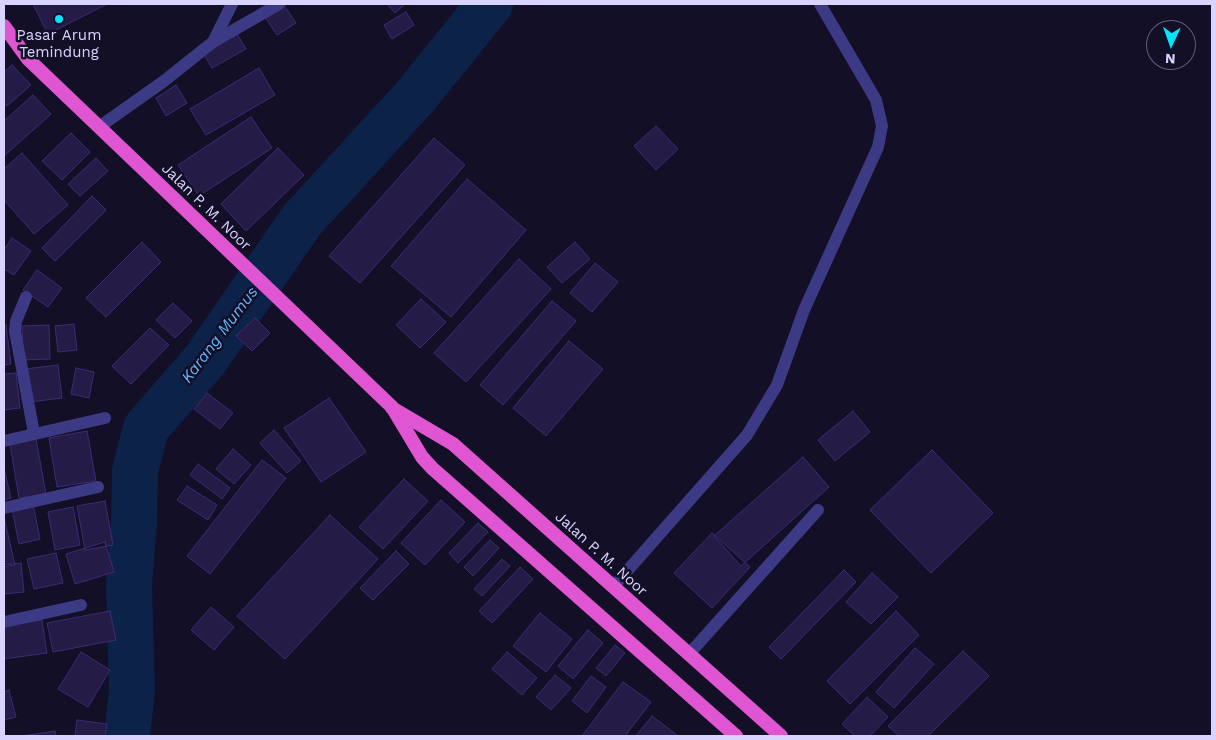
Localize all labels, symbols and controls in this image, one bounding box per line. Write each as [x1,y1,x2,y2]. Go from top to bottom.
marker: Pasar Arum Temindung [53,13,65,25]
north arrow [1146,20,1196,70]
place label: Pasar Arum Temindung [17,27,101,62]
text: N [1165,51,1176,67]
street label: Jalan P. M. Noor [157,160,255,254]
water label: Karang Mumus [178,283,262,387]
street label: Jalan P. M. Noor [551,508,651,600]

